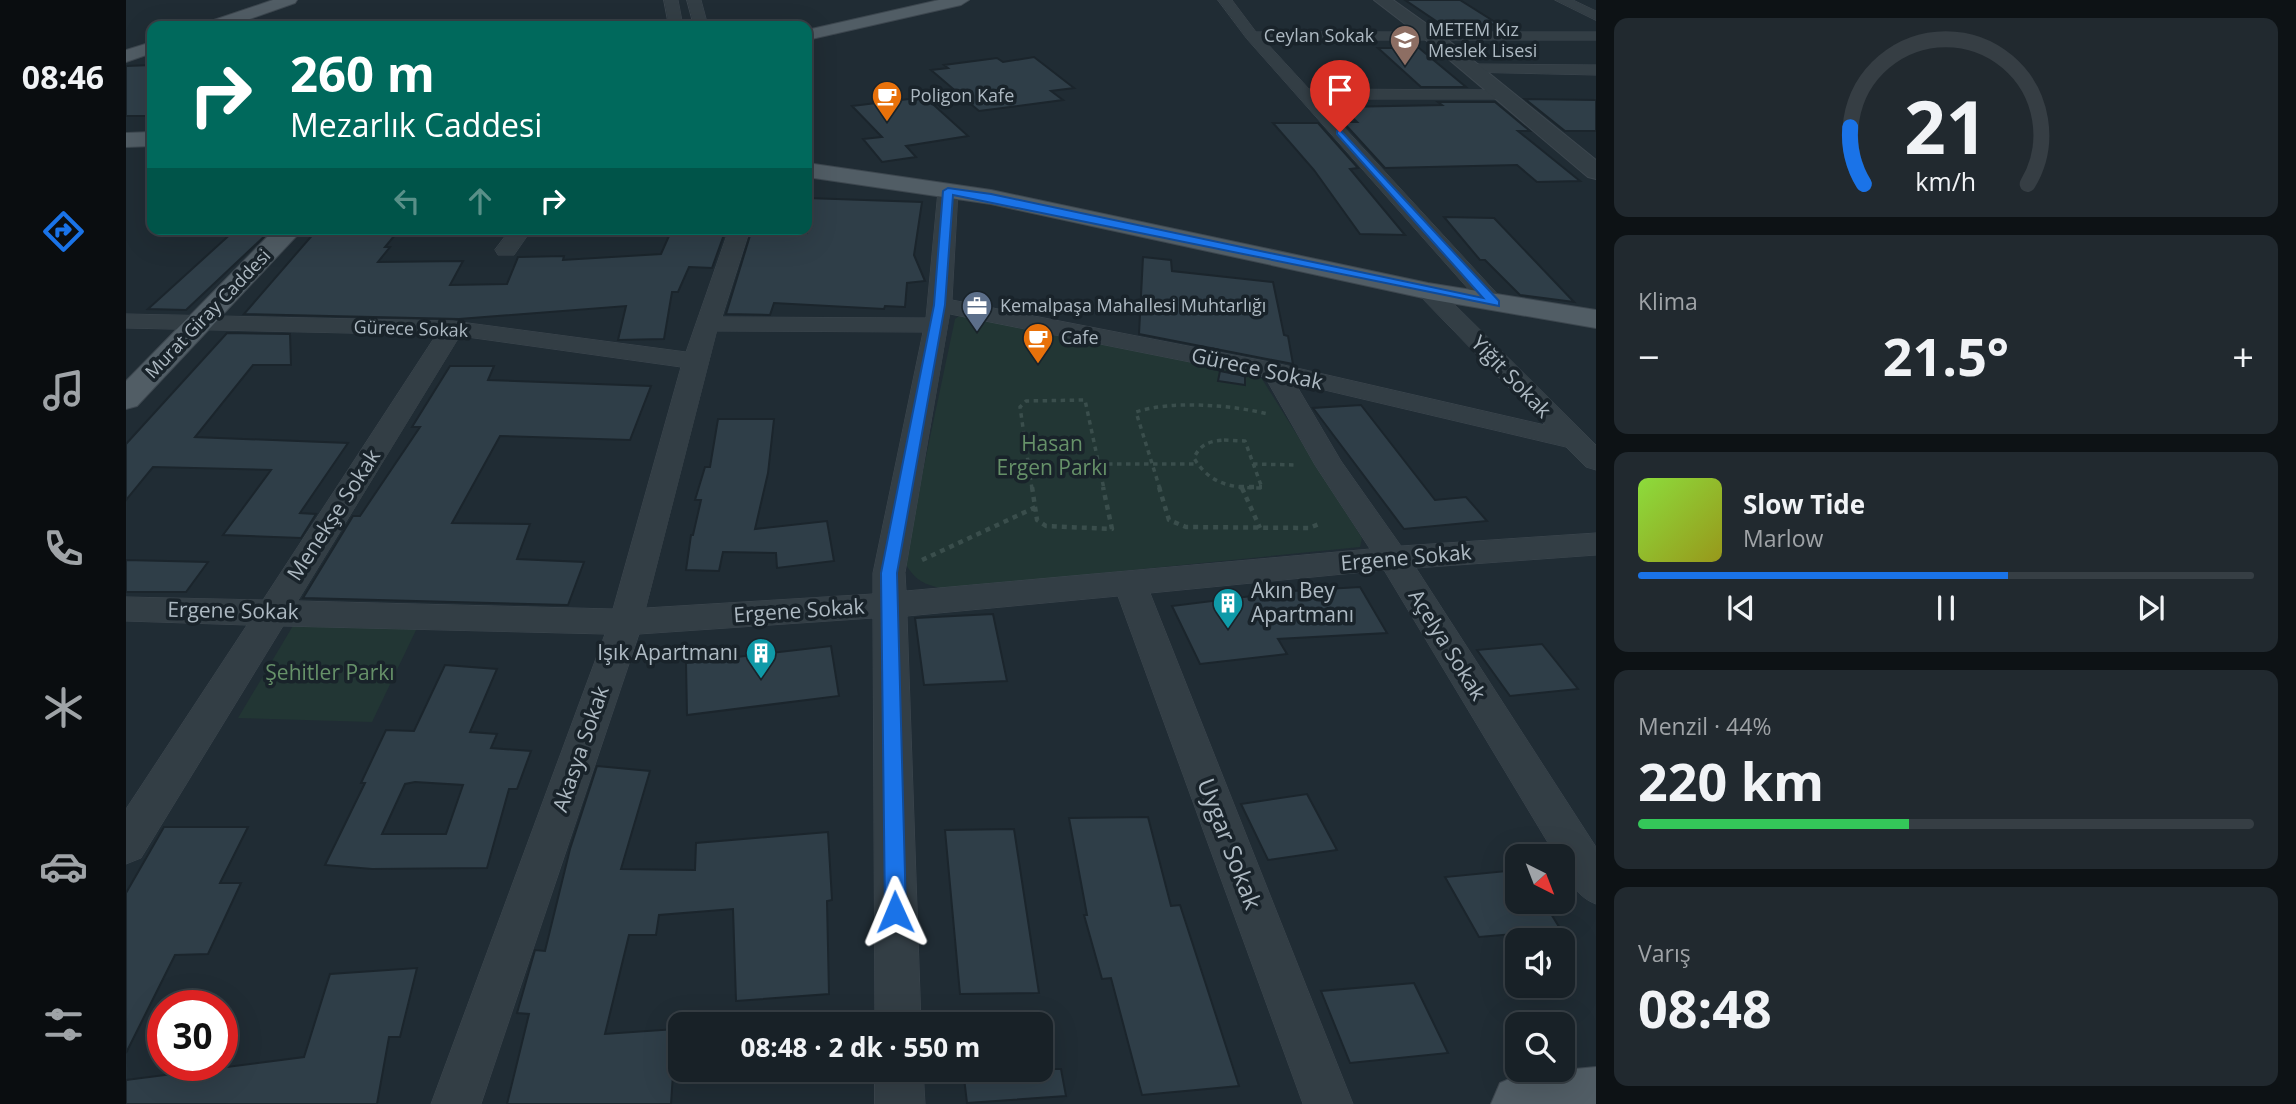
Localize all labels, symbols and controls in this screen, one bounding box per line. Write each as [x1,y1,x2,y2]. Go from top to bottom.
place label: METEM Kız Meslek Lisesi [1428,17,1537,62]
street label: Ceylan Sokak [1264,23,1375,47]
school or university icon: METEM Kız Meslek Lisesi [1388,23,1422,67]
text: 260 m [290,40,435,106]
icon: right [175,49,266,140]
text: 08:46 [22,55,104,98]
pin [1310,60,1370,132]
icon: arrive [1321,71,1359,109]
text: 21 [1904,76,1988,175]
cafe icon: Poligon Kafe [870,79,904,123]
place label: Poligon Kafe [910,83,1014,107]
text: Mezarlık Caddesi [290,103,542,146]
text: km/h [1916,163,1976,197]
icon: left [388,182,426,220]
icon: ahead [461,182,499,220]
icon: right [534,182,572,220]
icon: directions [39,207,88,256]
street label: Murat Giray Caddesi [139,243,275,383]
text: Klima [1638,285,1698,317]
office icon: Kemalpaşa Mahallesi Muhtarlığı [960,289,994,333]
place label: Kemalpaşa Mahallesi Muhtarlığı [1000,293,1266,317]
street label: Gürece Sokak [353,314,469,342]
text: 21.5° [1883,320,2009,391]
cafe icon: Cafe [1021,321,1055,365]
place label: Cafe [1061,325,1099,349]
street label: Yiğit Sokak [1465,329,1558,424]
text: − [1638,330,1660,382]
text: + [2232,330,2254,382]
street label: Gürece Sokak [1189,340,1326,396]
icon: music [39,366,88,415]
park label: Hasan Ergen Parkı [997,429,1108,481]
street label: Menekşe Sokak [280,443,386,586]
text: Slow Tide [1743,486,1865,522]
text: Marlow [1743,522,1823,554]
icon: phone [39,524,88,573]
street label: Ergene Sokak [1339,537,1473,577]
place label: Akın Bey Apartmanı [1251,576,1354,628]
street label: Açelya Sokak [1403,584,1493,705]
building icon: Akın Bey Apartmanı [1211,586,1245,630]
icon: previous [1722,589,1760,627]
icon: pause [1927,589,1965,627]
icon: next [2132,589,2170,627]
street label: Ergene Sokak [732,591,865,629]
street label: Ergene Sokak [167,595,299,625]
building icon: Işık Apartmanı [744,636,778,680]
place label: Işık Apartmanı [597,638,738,666]
park label: Şehitler Parkı [265,658,395,686]
street label: Akasya Sokak [545,682,615,815]
icon: climate [39,683,88,732]
text: Menzil · 44% [1638,710,1771,742]
text: 220 km [1638,745,1824,816]
street label: Uygar Sokak [1190,773,1271,914]
icon: car [39,842,88,891]
north arrow [1505,844,1575,914]
map controls [1505,844,1575,1082]
position arrow [858,875,932,949]
button: sound [1505,928,1575,998]
text: Varış [1638,937,1691,969]
text: 08:48 [1638,972,1772,1043]
speed limit sign: 30 [147,990,238,1081]
icon: filters [39,1000,88,1049]
button: search [1505,1012,1575,1082]
text: 08:48 · 2 dk · 550 m [741,1029,980,1065]

